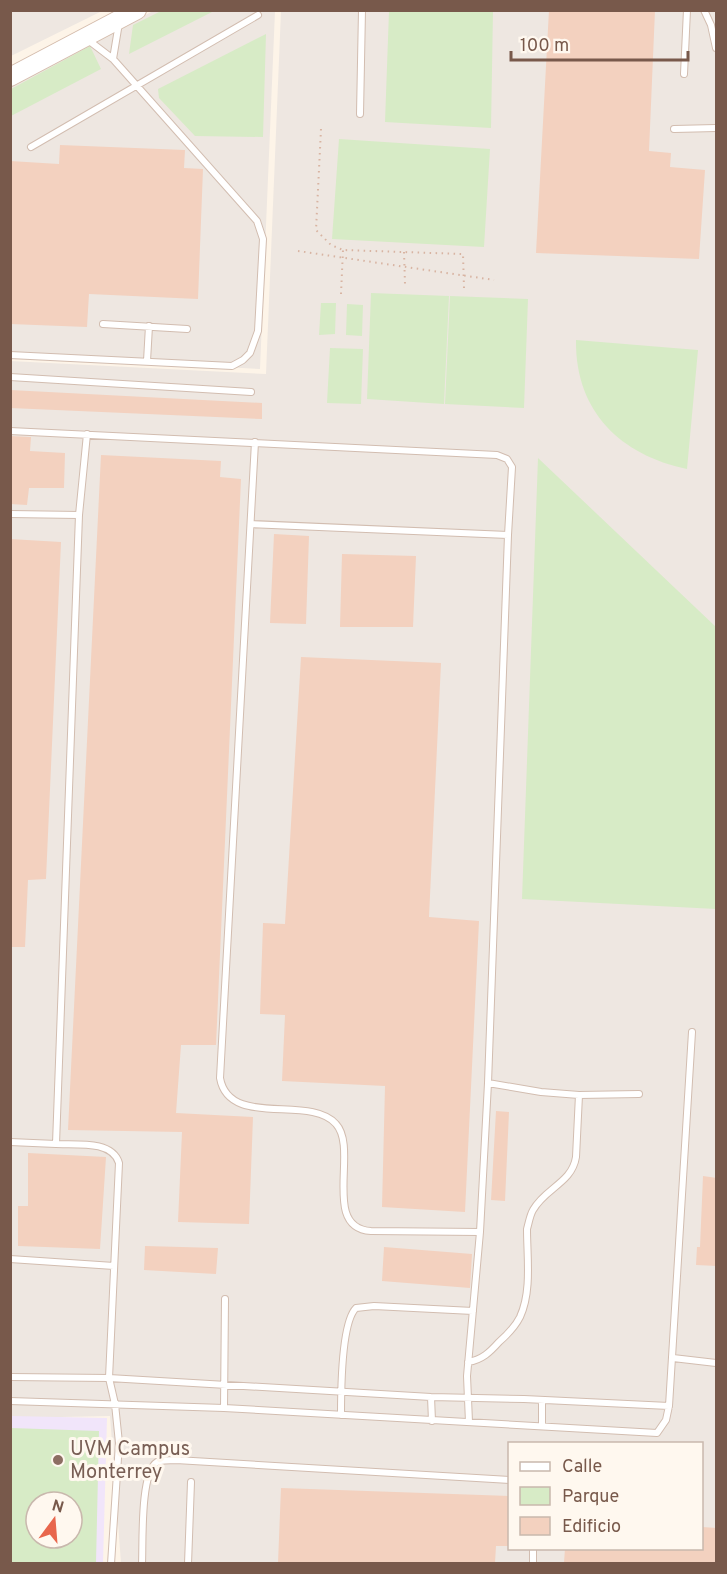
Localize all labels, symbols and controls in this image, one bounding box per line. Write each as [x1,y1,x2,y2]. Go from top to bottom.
scale bar [511,24,688,62]
text: 100 m [520,35,569,58]
place label: UVM Campus Monterrey [70,1437,190,1486]
legend [508,1442,703,1550]
marker: UVM Campus Monterrey [51,1453,65,1467]
text: Calle [562,1456,602,1479]
text: Parque [562,1486,619,1509]
north arrow [24,1490,84,1550]
text: N [49,1496,66,1519]
text: Edificio [562,1516,621,1539]

